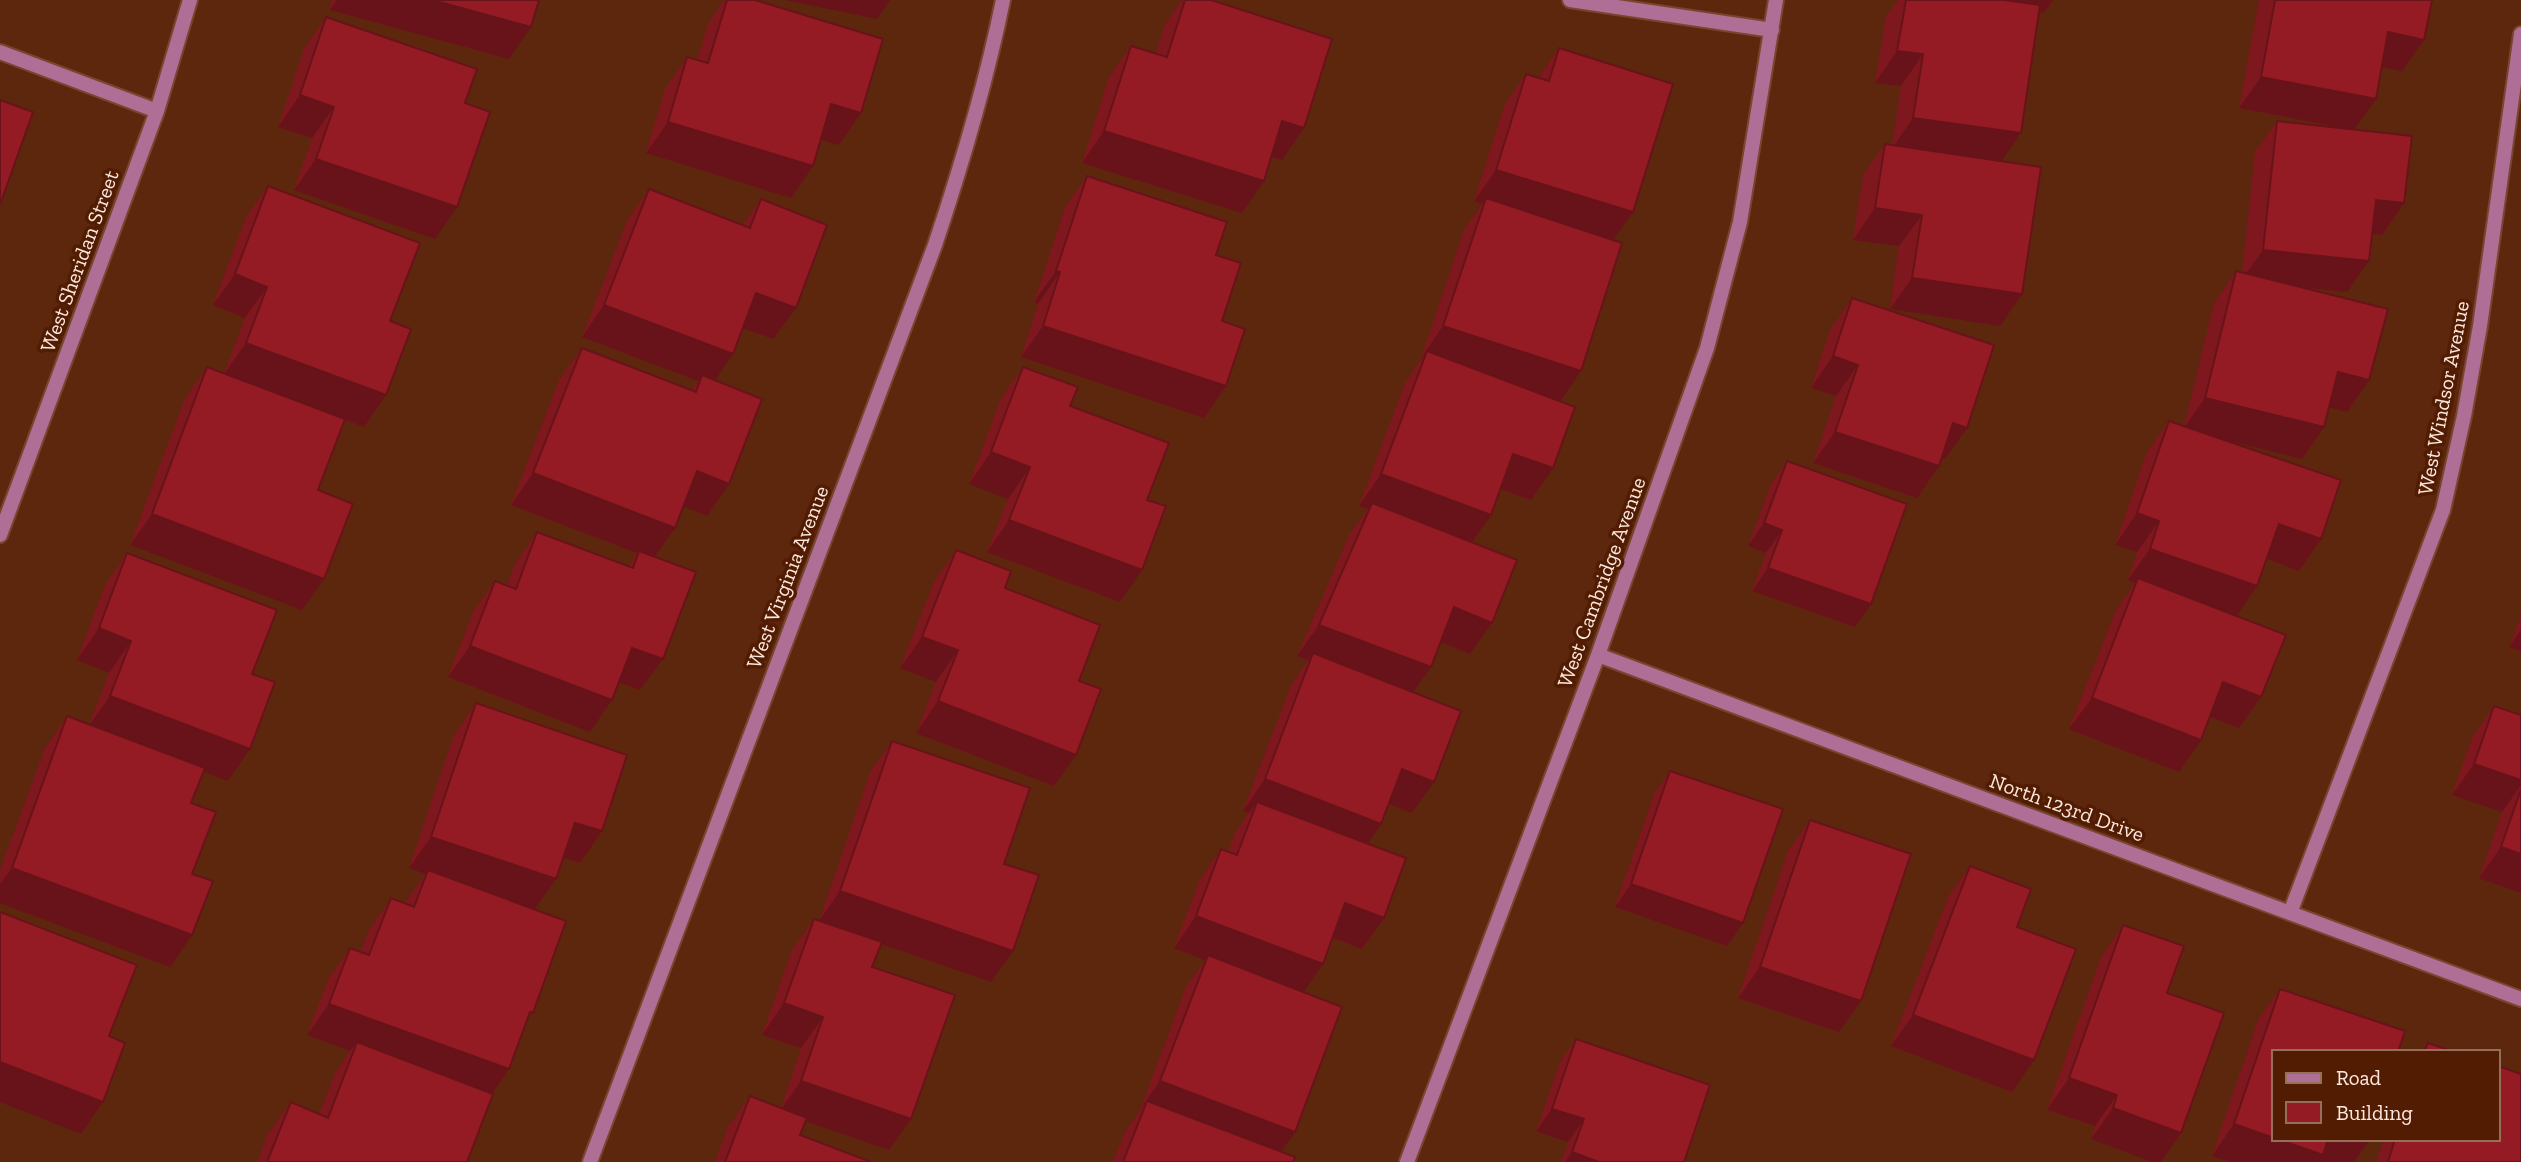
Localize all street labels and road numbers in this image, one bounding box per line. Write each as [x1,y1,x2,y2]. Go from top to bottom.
street label: West Sheridan Street [34,167,124,355]
street label: West Windsor Avenue [2412,299,2474,497]
street label: West Cambridge Avenue [1551,473,1651,690]
street label: West Virginia Avenue [741,482,833,672]
street label: North 123rd Drive [1986,767,2148,847]

